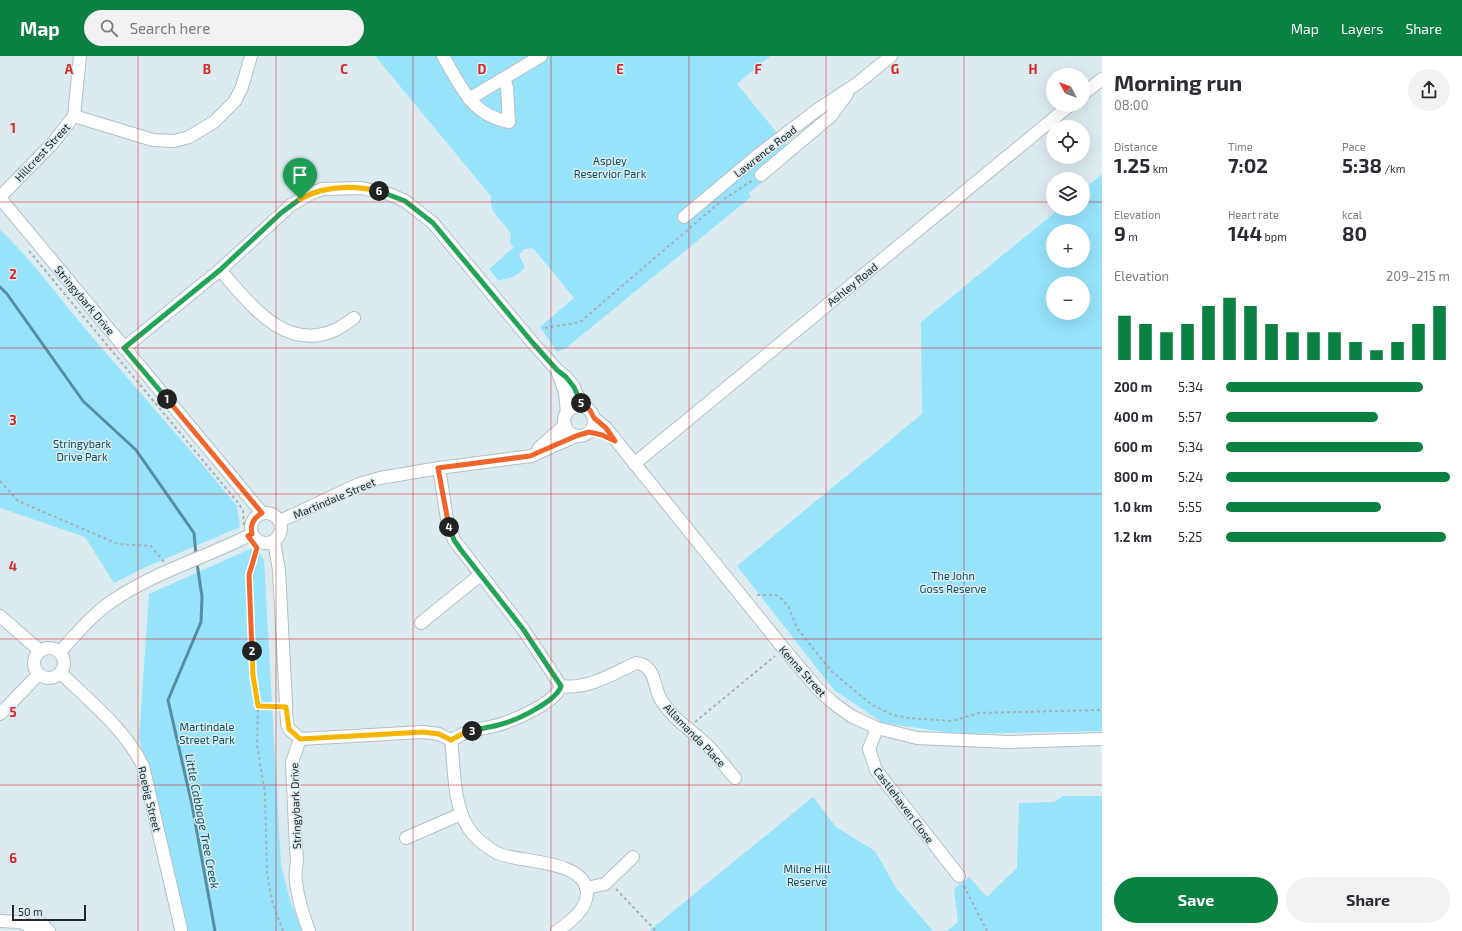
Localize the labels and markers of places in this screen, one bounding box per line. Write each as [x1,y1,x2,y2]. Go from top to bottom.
pin [283,158,317,199]
pin: 6 [369,181,389,201]
pin: 1 [157,389,177,409]
pin: 5 [571,393,591,413]
pin: 4 [439,517,459,537]
pin: 2 [242,641,262,661]
pin: 3 [462,721,482,741]

